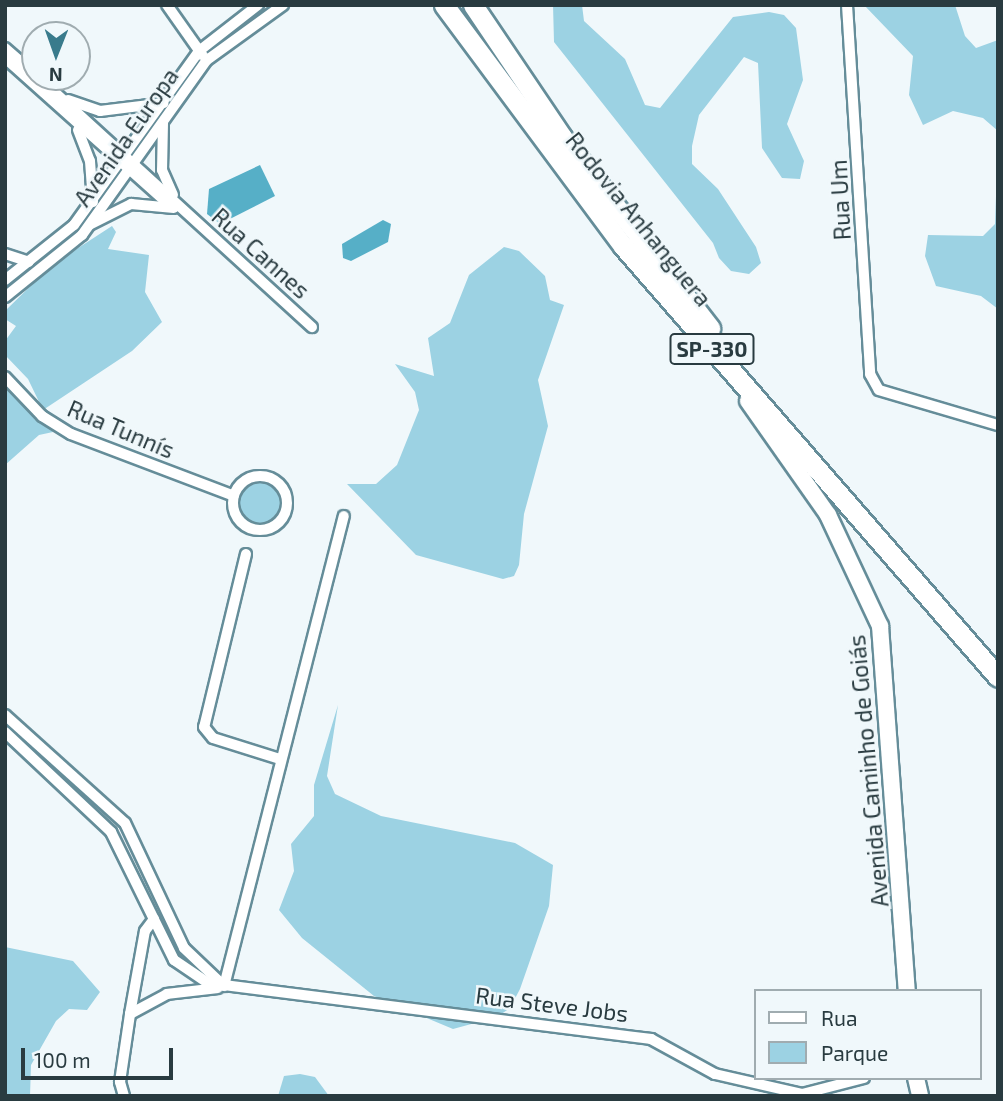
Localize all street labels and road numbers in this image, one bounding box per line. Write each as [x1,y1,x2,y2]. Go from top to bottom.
street label: Avenida Europa [68,63,184,211]
street label: Rodovia Anhanguera [560,126,718,312]
street label: Rua Um [824,159,856,241]
street label: Rua Cannes [207,202,315,304]
road number: SP-330 [668,332,756,366]
street label: Rua Tunnís [63,394,179,464]
street label: Avenida Caminho de Goiás [842,634,894,908]
street label: Rua Steve Jobs [474,981,630,1027]

